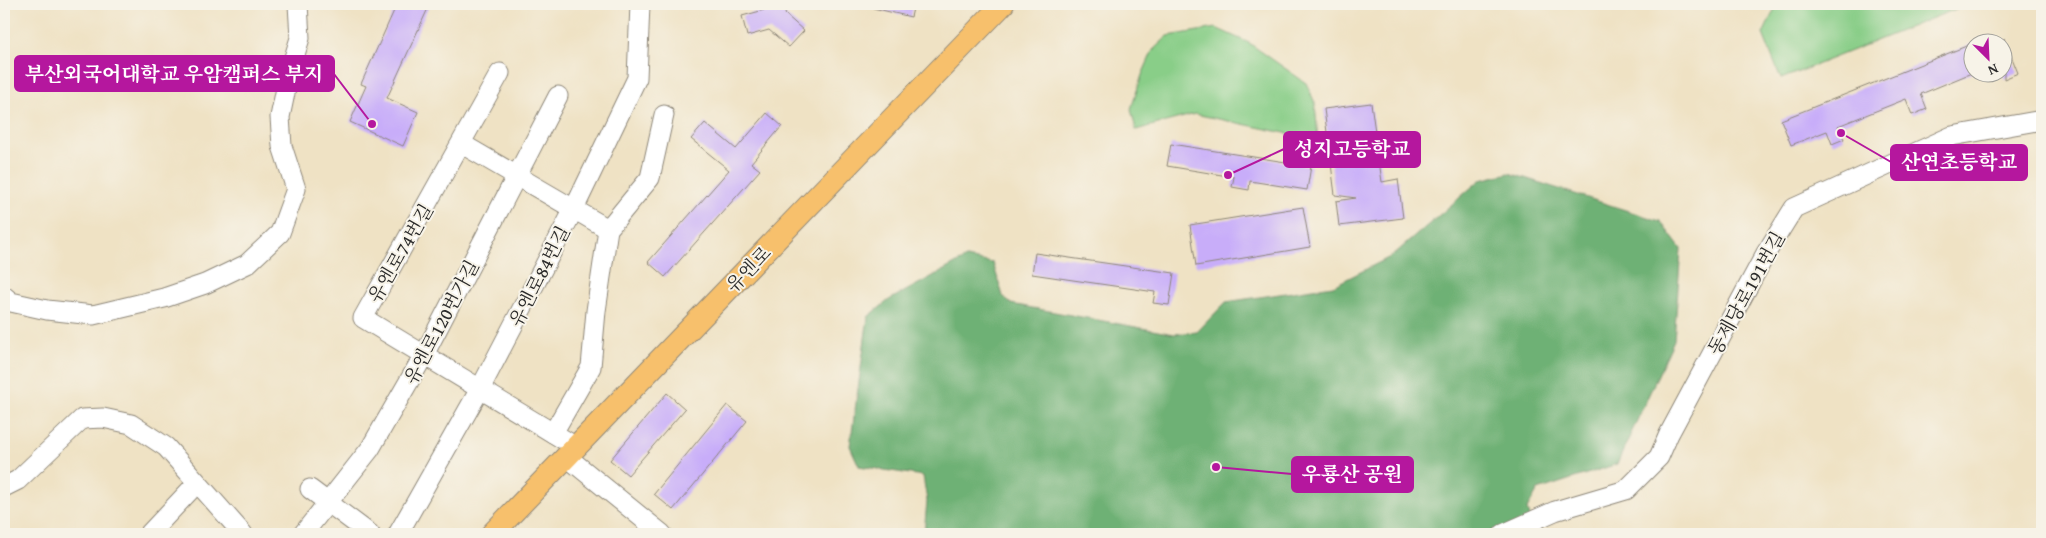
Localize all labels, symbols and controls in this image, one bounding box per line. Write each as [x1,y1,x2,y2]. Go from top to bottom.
north arrow [1964,32,2014,82]
callout: 부산외국어대학교 우암캠퍼스 부지 [15,56,334,91]
text: 부산외국어대학교 우암캠퍼스 부지 [25,59,323,88]
text: N [1984,59,2002,81]
callout: 성지고등학교 [1284,132,1420,167]
text: 성지고등학교 [1294,134,1411,163]
callout: 산연초등학교 [1891,145,2027,180]
text: 산연초등학교 [1901,147,2018,176]
street label: 유엔로74번길 [360,198,440,308]
street label: 유엔로84번길 [502,221,576,331]
street label: 동제당로191번길 [1700,226,1792,360]
street label: 유엔로 [719,239,777,299]
street label: 유엔로120번가길 [396,255,486,389]
callout: 우룡산 공원 [1292,457,1413,492]
text: 우룡산 공원 [1301,459,1403,488]

